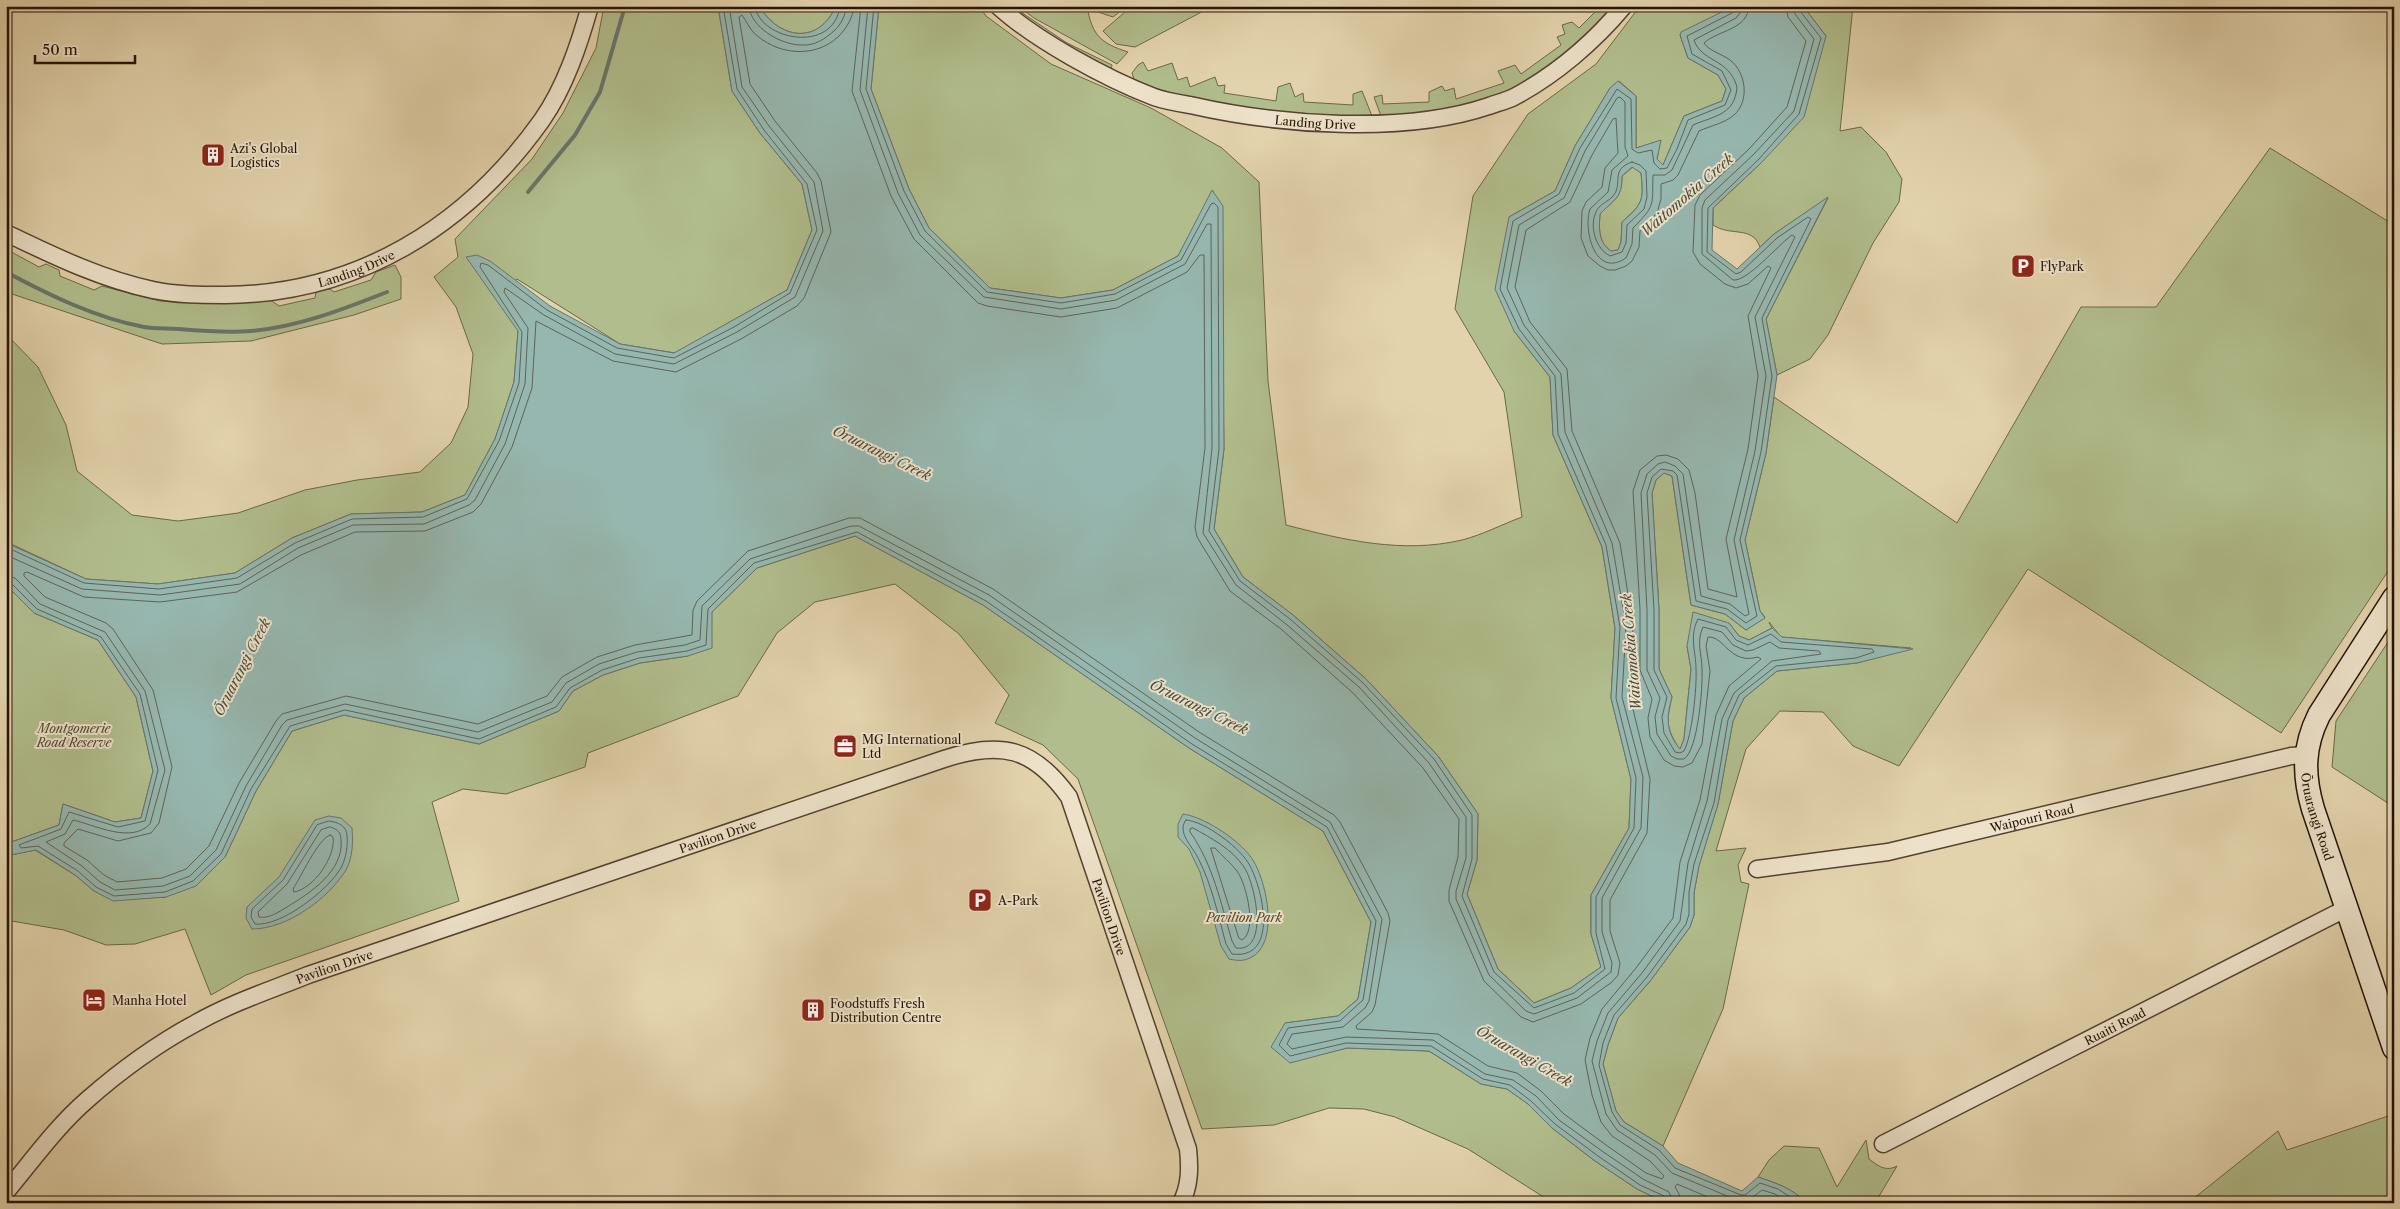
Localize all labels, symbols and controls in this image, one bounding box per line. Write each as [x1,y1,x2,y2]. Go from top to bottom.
scale bar [35,32,135,64]
text: 50 m [42,40,78,59]
street label: Landing Drive [1274,112,1356,132]
place label: Azi's Global Logistics [229,141,298,170]
building icon: Azi's Global Logistics [200,142,226,168]
water label: Waitomokia Creek [1637,149,1738,240]
street label: Landing Drive [316,247,397,290]
parking icon: FlyPark [2010,253,2036,279]
place label: FlyPark [2040,259,2085,274]
water label: Ōruarangi Creek [830,421,935,485]
water label: Waitomokia Creek [1617,592,1645,711]
water label: Ōruarangi Creek [210,614,275,719]
water label: Ōruarangi Creek [1147,675,1252,739]
park label: Montgomerie Road Reserve [36,721,113,750]
place label: MG International Ltd [862,732,962,761]
office icon: MG International Ltd [832,733,858,759]
street label: Ōruarangi Road [2299,772,2338,863]
street label: Waipouri Road [1987,800,2076,835]
street label: Pavilion Drive [677,816,758,856]
street label: Pavilion Drive [1089,876,1130,957]
parking icon: A-Park [967,887,993,913]
place label: A-Park [997,893,1039,908]
park label: Pavilion Park [1205,910,1283,925]
street label: Pavilion Drive [294,946,375,987]
hotel icon: Manha Hotel [81,987,107,1013]
place label: Manha Hotel [112,993,187,1008]
place label: Foodstuffs Fresh Distribution Centre [830,996,942,1025]
building icon: Foodstuffs Fresh Distribution Centre [800,997,826,1023]
street label: Ruaiti Road [2081,1004,2149,1048]
water label: Ōruarangi Creek [1473,1021,1576,1091]

